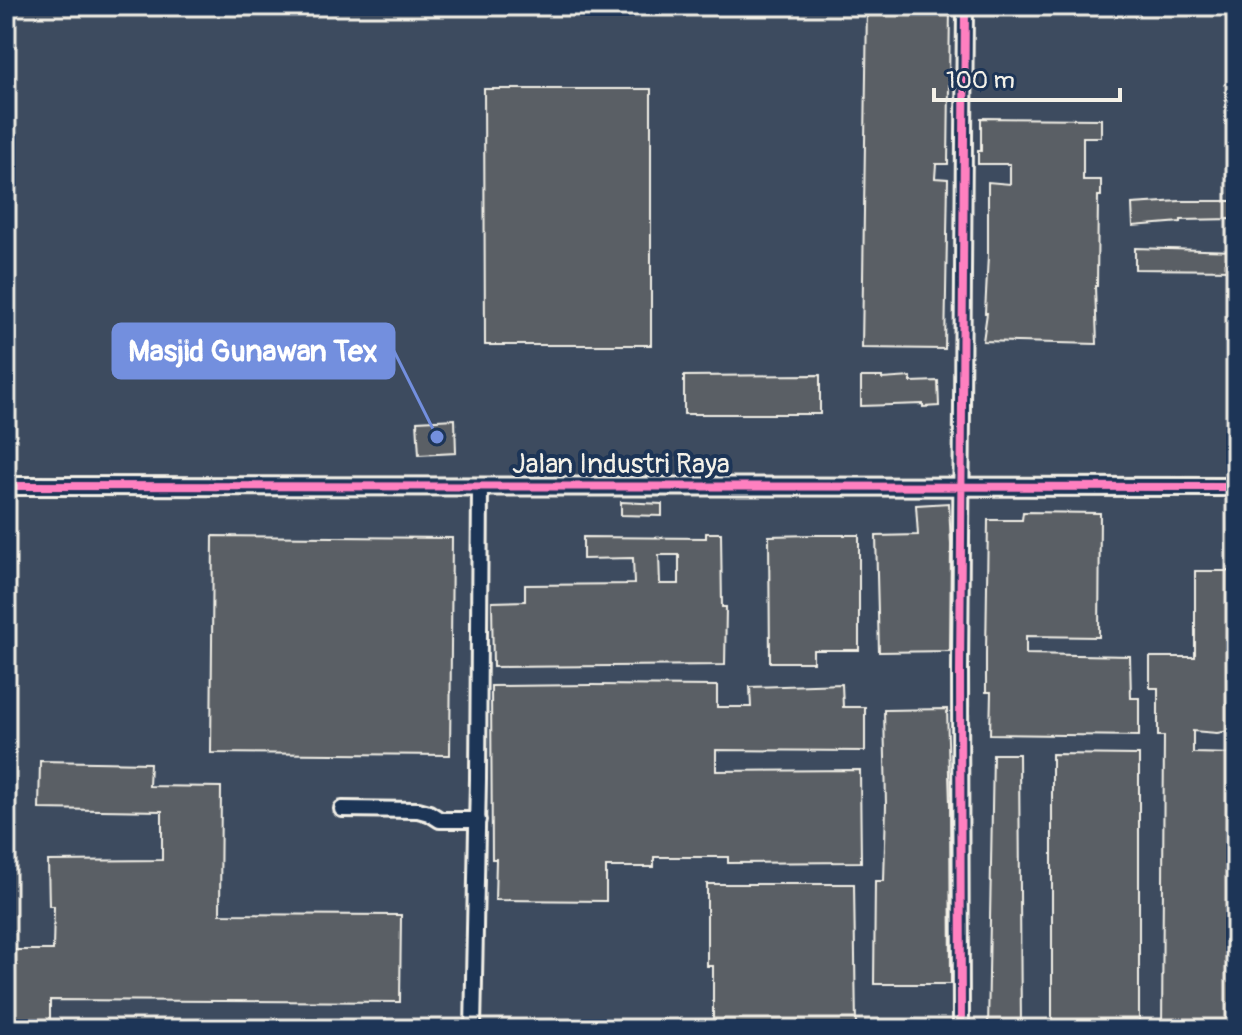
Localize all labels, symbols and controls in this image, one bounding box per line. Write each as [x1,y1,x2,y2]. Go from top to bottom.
scale bar [934,52,1120,102]
text: 100 m [946,66,1015,95]
callout: Masjid Gunawan Tex [113,324,394,378]
text: Masjid Gunawan Tex [128,333,378,370]
street label: Jalan Industri Raya [512,447,730,482]

